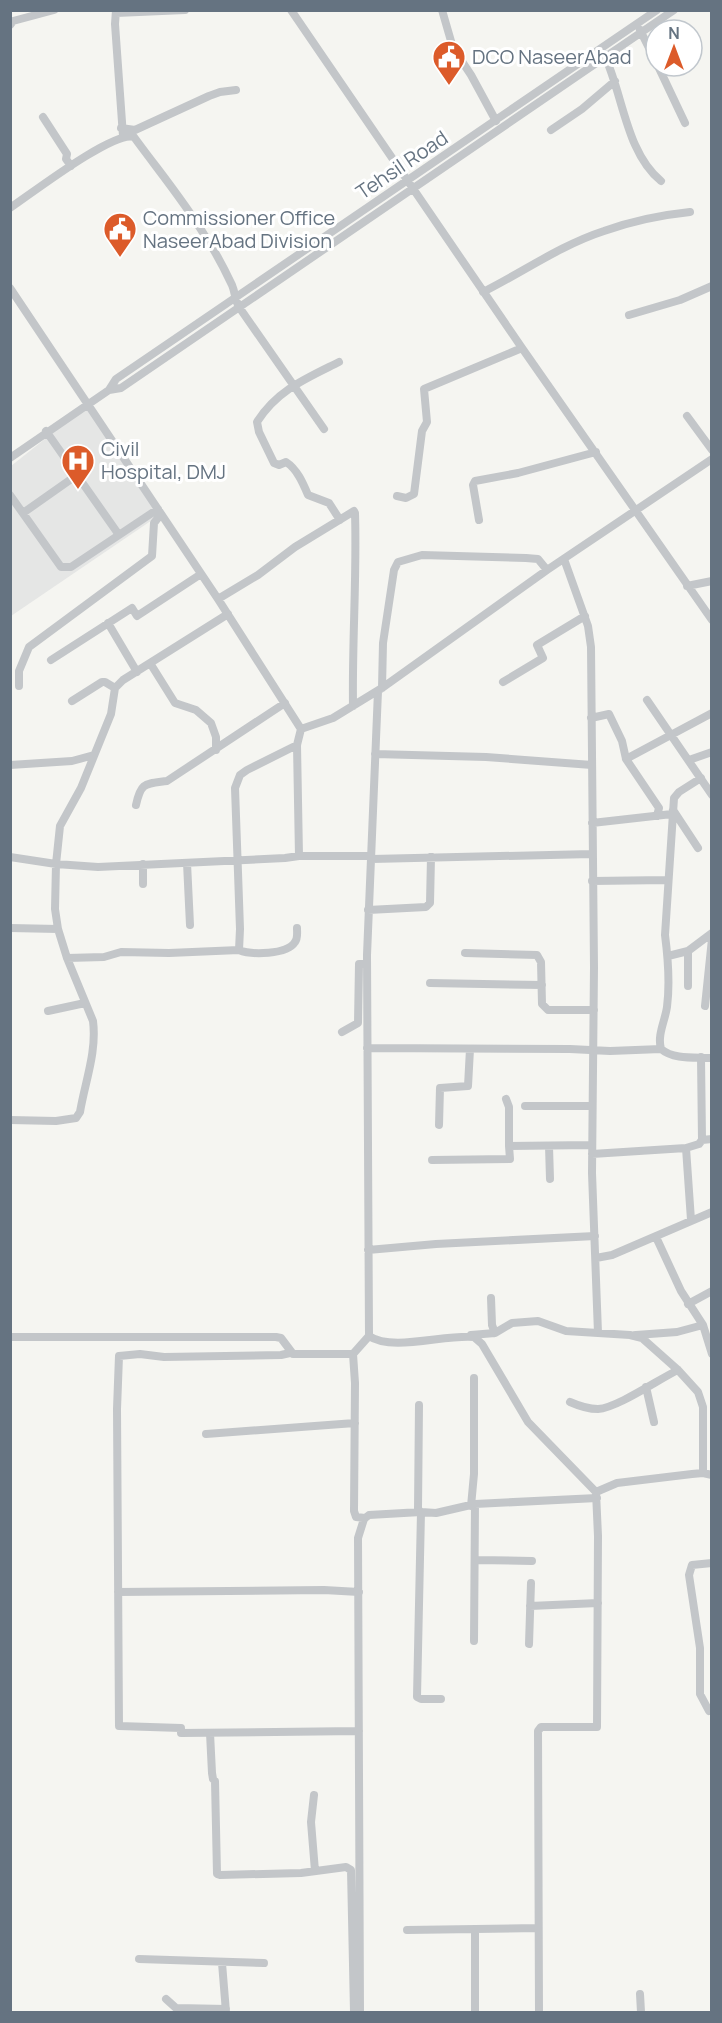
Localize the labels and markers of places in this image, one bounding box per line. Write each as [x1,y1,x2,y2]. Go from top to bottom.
public building icon: DCO NaseerAbad [431,39,467,86]
place label: DCO NaseerAbad [472,43,632,70]
place label: Commissioner Office NaseerAbad Division [143,204,335,254]
public building icon: Commissioner Office NaseerAbad Division [102,211,138,258]
place label: Civil Hospital, DMJ [101,435,226,485]
hospital icon: Civil Hospital, DMJ [60,443,96,490]

